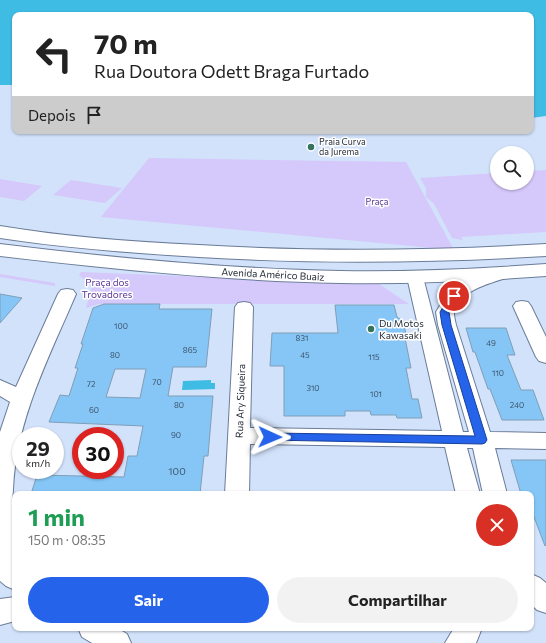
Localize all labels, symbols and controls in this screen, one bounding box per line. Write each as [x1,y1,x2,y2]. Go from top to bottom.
text: 70 m [94,26,158,60]
icon: left [28,28,80,80]
text: Rua Doutora Odett Braga Furtado [94,60,369,82]
icon: arrive [83,104,105,126]
text: Depois [28,106,75,124]
place label: Praia Curva da Jurema [319,136,366,157]
marker: Praia Curva da Jurema [306,142,316,152]
map controls [490,146,534,190]
button: search [490,146,534,190]
park label: Praça [365,196,389,207]
street label: Avenida Américo Buaiz [221,265,325,283]
park label: Praça dos Trovadores [82,276,133,300]
pin [437,279,471,313]
icon: arrive [443,285,465,307]
place label: Du Motos Kawasaki [379,317,424,341]
house number: 100 [114,321,128,331]
marker: Du Motos Kawasaki [366,324,376,334]
house number: 831 [296,333,308,343]
house number: 49 [486,338,496,348]
house number: 865 [183,345,198,355]
house number: 80 [110,350,120,360]
house number: 45 [300,350,310,360]
house number: 115 [368,352,380,362]
street label: Rua Ary Siqueira [233,364,247,438]
house number: 110 [492,368,504,378]
house number: 70 [152,377,162,387]
house number: 72 [87,379,96,389]
house number: 310 [306,383,320,393]
house number: 101 [370,389,382,399]
house number: 80 [174,400,184,410]
house number: 240 [510,400,524,410]
house number: 60 [89,405,99,415]
position arrow [249,416,291,458]
speed limit sign: 30 [72,427,124,479]
house number: 90 [171,430,181,440]
text: 29 [26,436,50,460]
text: km/h [26,457,50,469]
house number: 100 [168,465,186,477]
text: 1 min [28,502,85,531]
button: close [476,504,518,546]
text: 150 m · 08:35 [28,532,106,548]
button: Sair [28,577,269,623]
button: Compartilhar [277,577,518,623]

